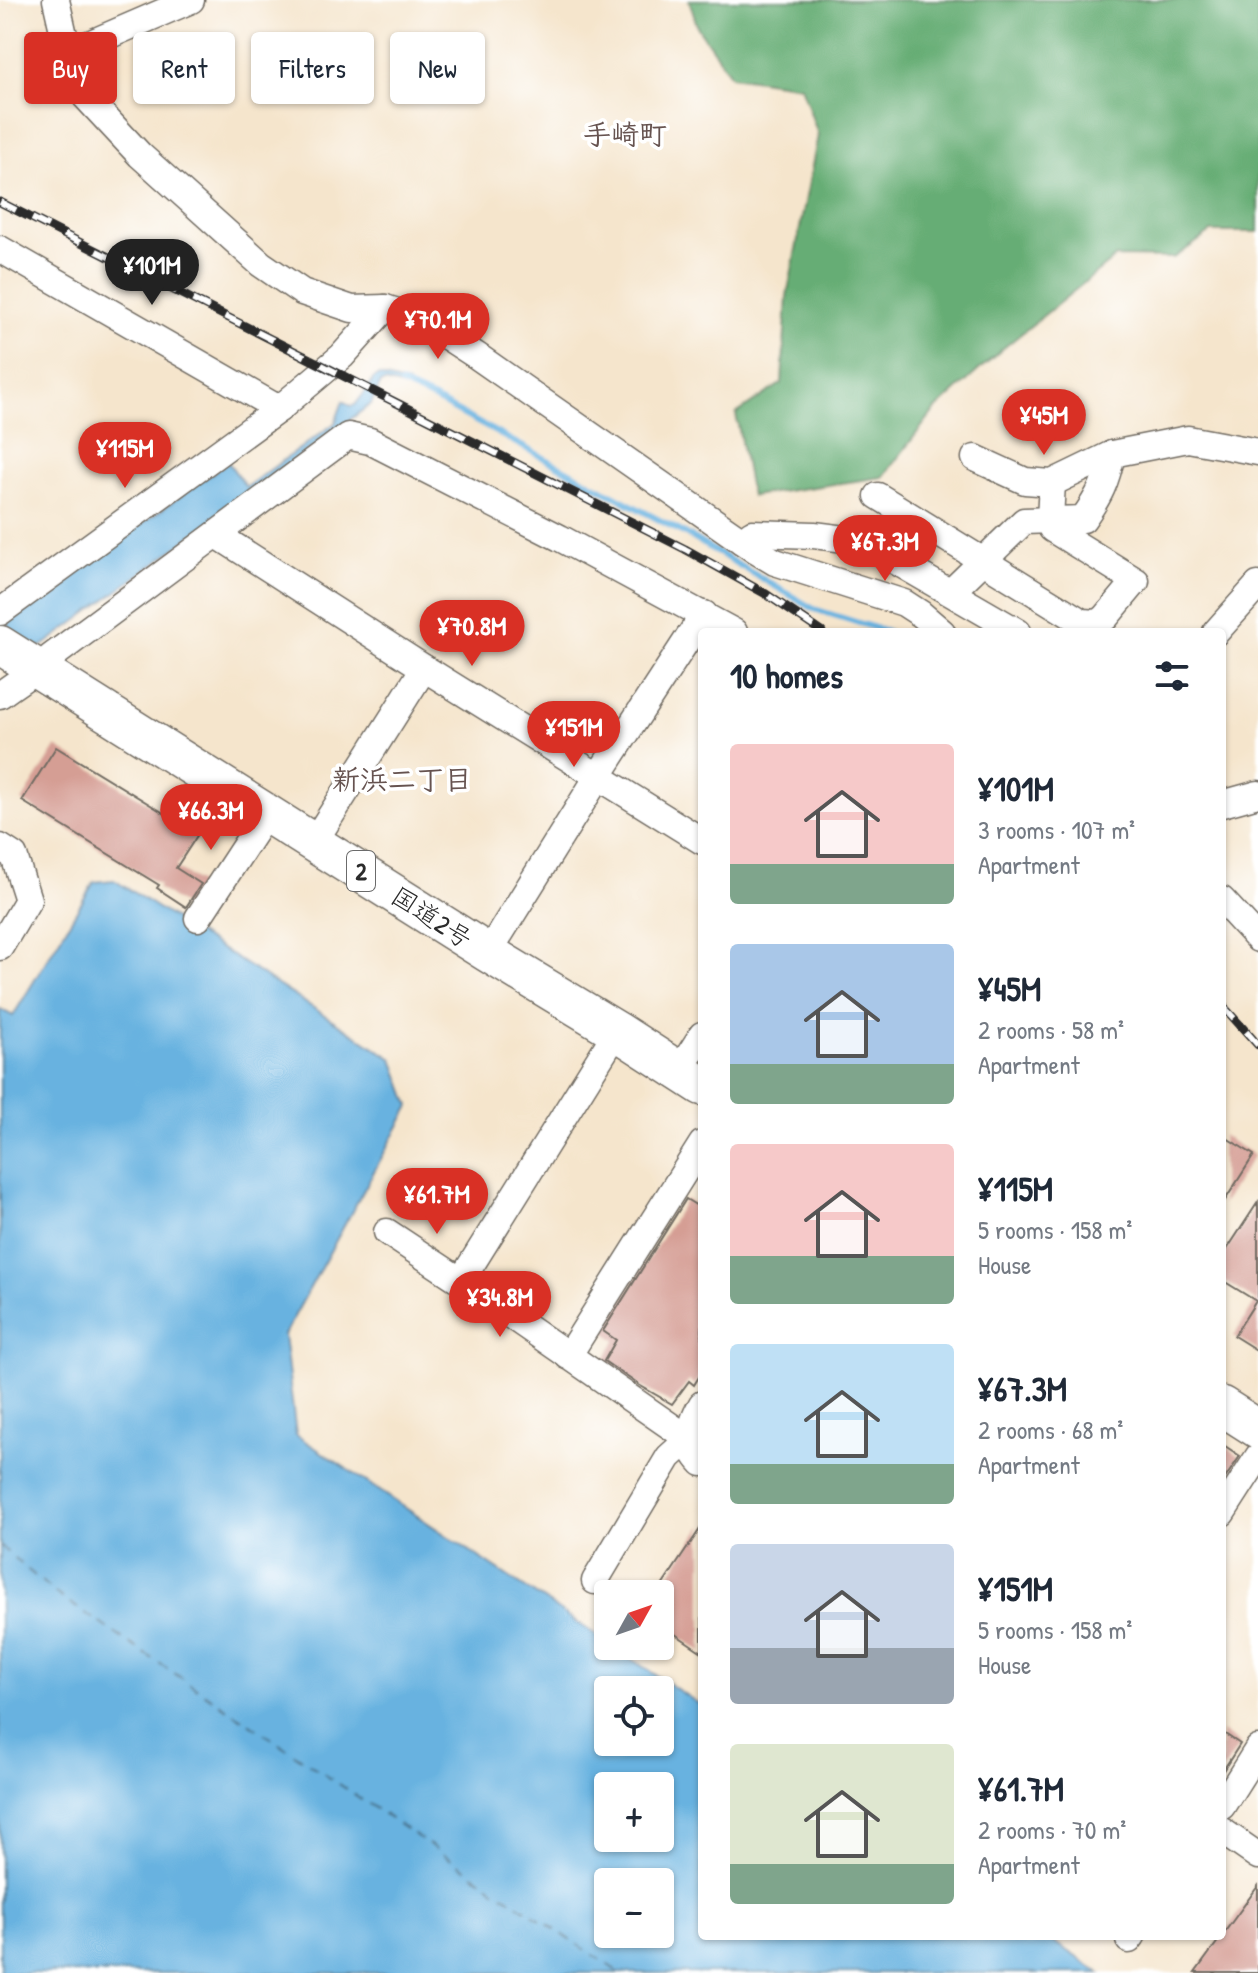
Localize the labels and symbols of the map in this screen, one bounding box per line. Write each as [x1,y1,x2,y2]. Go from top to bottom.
district label: 手崎町 [583,115,667,153]
pin: ¥101M [96,239,208,307]
pin: ¥70.1M [373,293,503,361]
pin: ¥45M [997,389,1091,457]
pin: ¥115M [69,422,181,490]
pin: ¥67.3M [820,515,950,583]
pin: ¥70.8M [407,600,537,668]
pin: ¥151M [518,701,630,769]
district label: 新浜二丁目 [332,760,472,798]
pin: ¥66.3M [146,784,276,852]
road number: 2 [347,851,375,891]
street label: 国道2号 [385,878,479,956]
pin: ¥61.7M [372,1168,502,1236]
pin: ¥34.8M [435,1271,565,1339]
north arrow [594,1580,674,1660]

